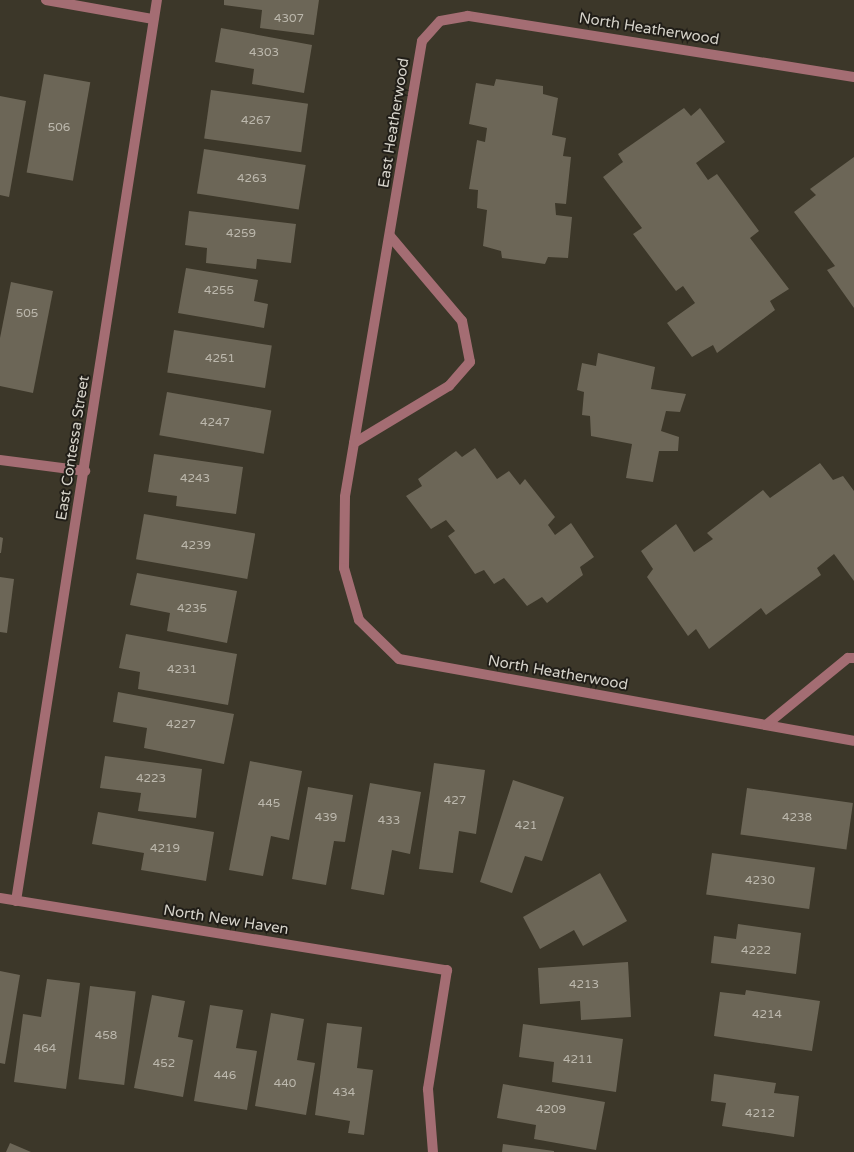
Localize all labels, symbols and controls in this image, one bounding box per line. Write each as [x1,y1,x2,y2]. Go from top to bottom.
street label: North Heatherwood [578,9,720,49]
house number: 4307 [274,12,304,26]
house number: 4303 [249,46,279,60]
street label: East Heatherwood [375,57,413,189]
house number: 4267 [241,114,271,128]
house number: 506 [48,121,70,135]
house number: 4263 [237,172,267,186]
house number: 4259 [226,227,256,241]
house number: 4255 [204,284,234,298]
house number: 505 [16,307,38,321]
house number: 4251 [205,352,235,366]
street label: East Contessa Street [53,374,93,522]
house number: 4247 [200,416,230,430]
house number: 4243 [180,472,210,486]
house number: 4239 [181,539,211,553]
house number: 4235 [177,602,207,616]
street label: North Heatherwood [487,652,629,694]
house number: 4231 [167,663,197,677]
house number: 4227 [166,718,196,732]
house number: 4223 [136,772,166,786]
house number: 427 [444,794,466,808]
house number: 445 [258,797,280,811]
house number: 439 [315,811,337,825]
house number: 4238 [782,811,812,825]
house number: 433 [378,814,400,828]
house number: 421 [515,819,537,833]
house number: 4219 [150,842,180,856]
house number: 4230 [745,874,775,888]
street label: North New Haven [162,901,290,939]
house number: 4222 [741,944,771,958]
house number: 4213 [569,978,599,992]
house number: 4214 [752,1008,782,1022]
house number: 458 [95,1029,117,1043]
house number: 464 [34,1042,56,1056]
house number: 4211 [563,1053,593,1067]
house number: 452 [153,1057,175,1071]
house number: 446 [214,1069,236,1083]
house number: 440 [274,1077,296,1091]
house number: 434 [333,1086,355,1100]
house number: 4209 [536,1103,566,1117]
house number: 4212 [745,1107,775,1121]

